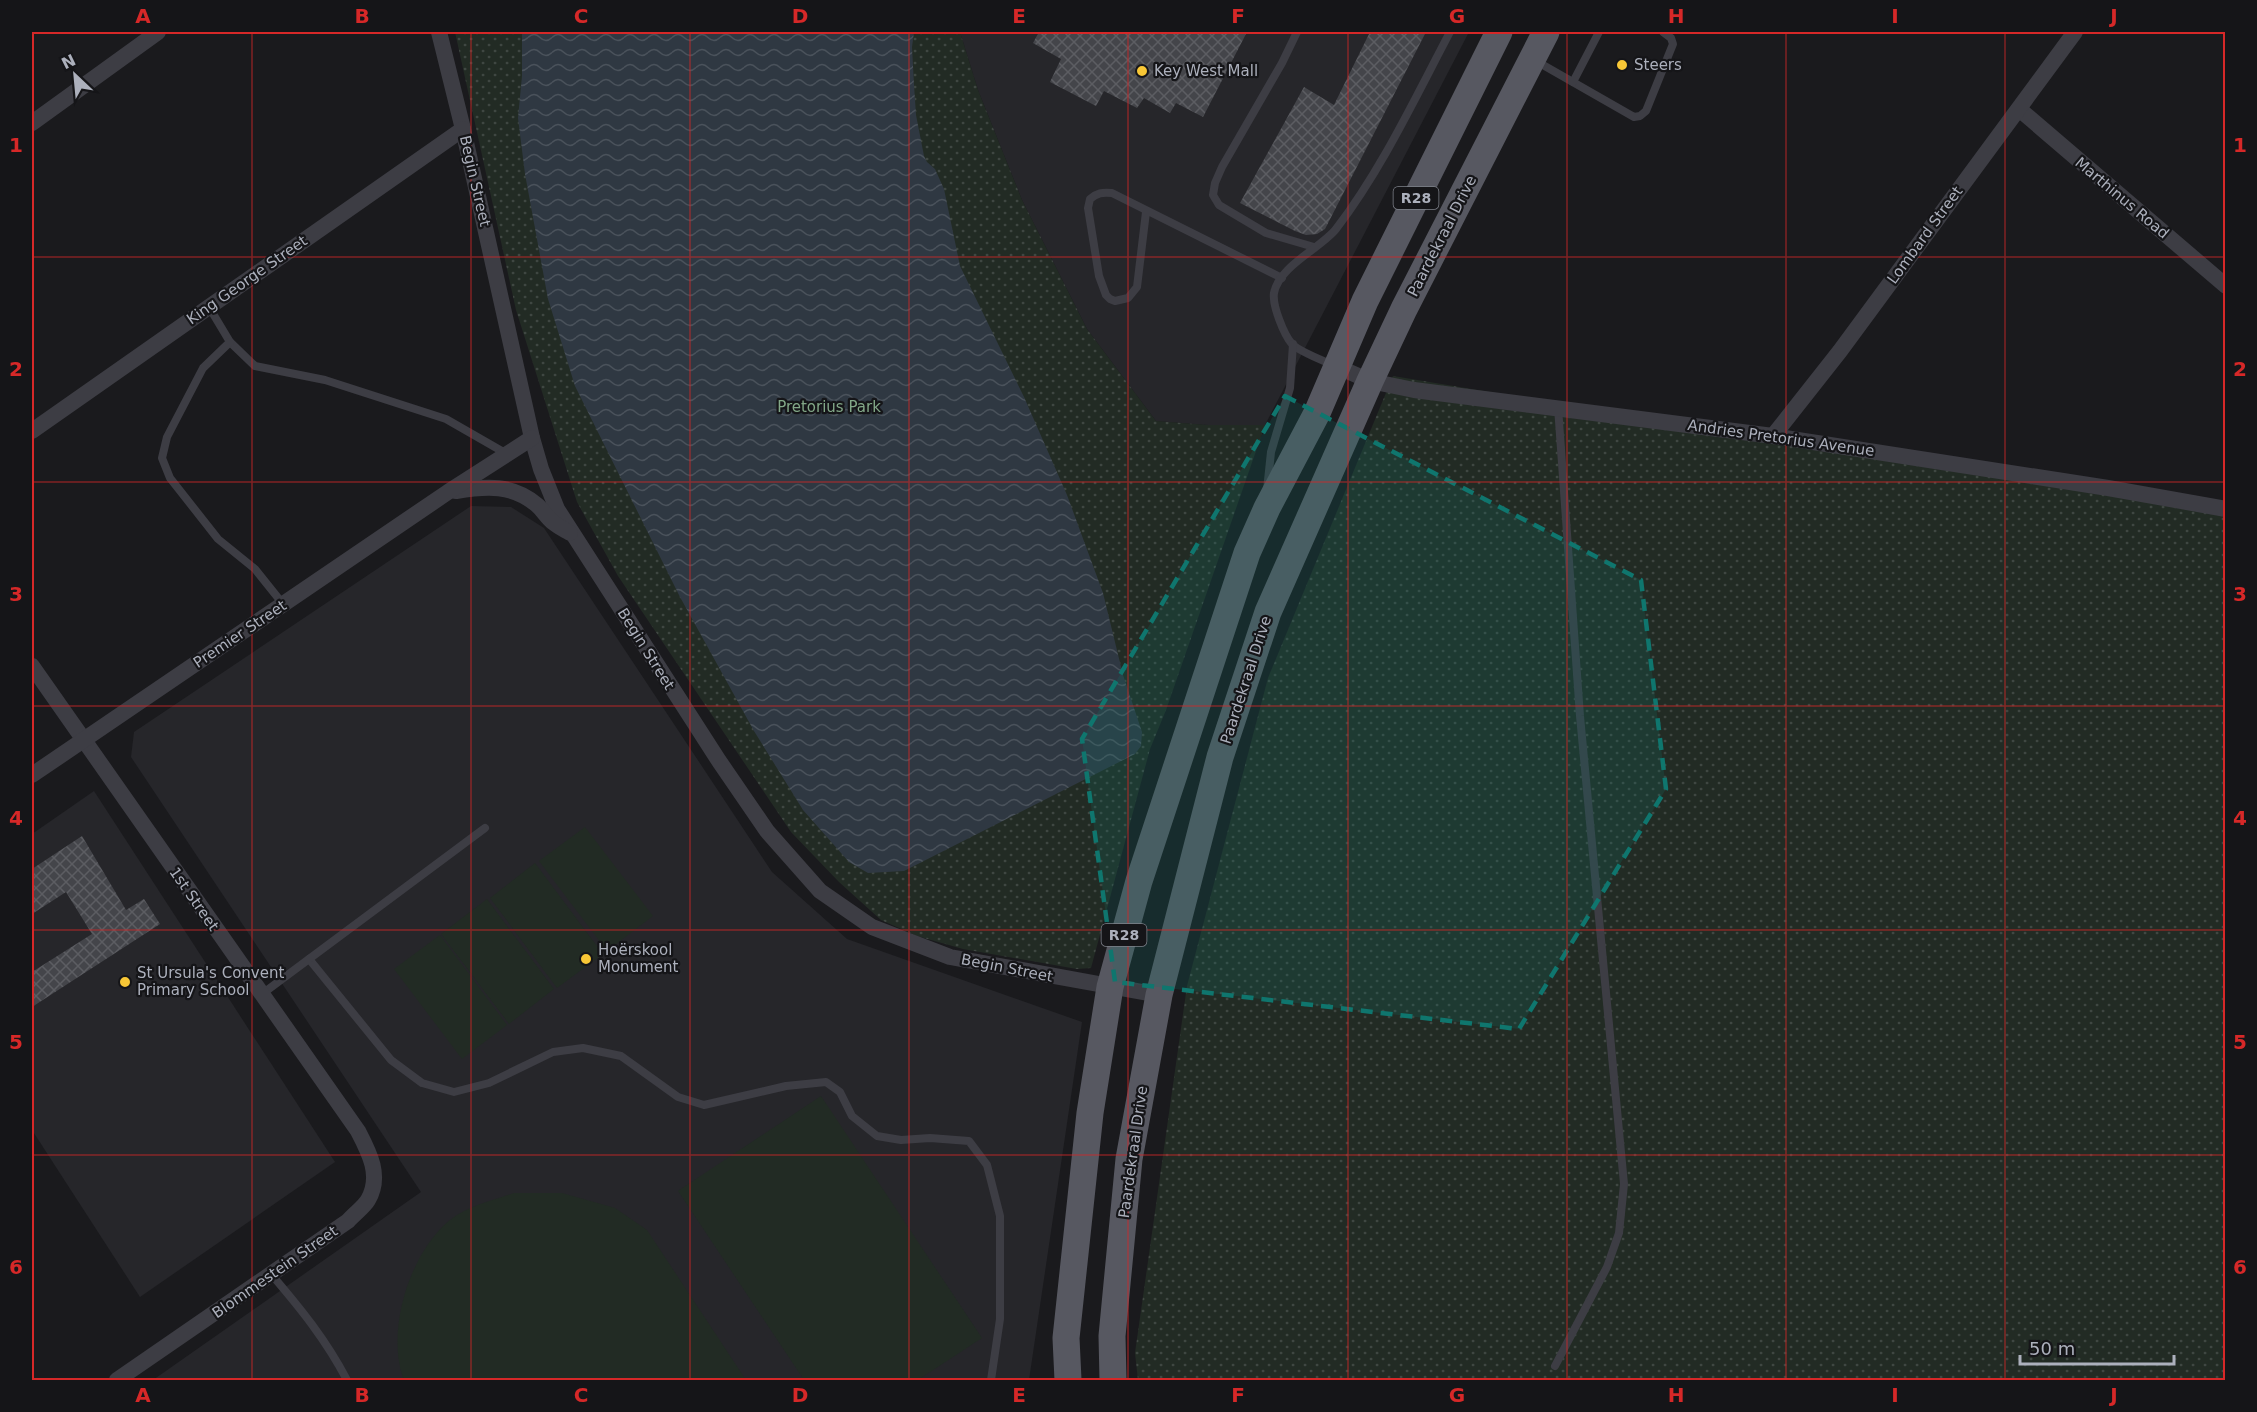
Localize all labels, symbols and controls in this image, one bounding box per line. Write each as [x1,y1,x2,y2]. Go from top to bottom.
text: A [135,4,151,28]
text: B [354,4,370,28]
text: C [574,4,588,28]
text: D [792,4,808,28]
text: E [1012,4,1026,28]
text: F [1231,4,1245,28]
text: G [1449,4,1465,28]
text: H [1668,4,1684,28]
text: I [1891,4,1899,28]
text: J [2108,4,2118,28]
north arrow [45,45,105,105]
text: N [58,50,79,73]
place label: Steers [1634,56,1682,74]
marker: Steers [1615,58,1629,72]
place label: Key West Mall [1154,62,1258,80]
marker: Key West Mall [1135,64,1149,78]
text: 1 [9,133,23,157]
text: 1 [2233,133,2247,157]
street label: Begin Street [456,134,494,228]
street label: Marthinus Road [2071,153,2173,243]
street label: Paardekraal Drive [1404,172,1480,300]
street label: Lombard Street [1884,183,1967,287]
road number: R28 [1394,187,1438,209]
street label: King George Street [183,232,311,328]
text: 2 [9,357,23,381]
text: 2 [2233,357,2247,381]
park label: Pretorius Park [777,398,881,416]
street label: Andries Pretorius Avenue [1686,416,1876,460]
text: 3 [9,582,23,606]
text: 3 [2233,582,2247,606]
street label: Premier Street [190,596,290,672]
street label: Begin Street [614,605,678,693]
street label: Paardekraal Drive [1217,614,1275,746]
text: 4 [9,806,23,830]
text: 4 [2233,806,2247,830]
street label: 1st Street [166,864,223,934]
road number: R28 [1102,924,1146,946]
place label: Hoërskool Monument [598,941,678,976]
street label: Begin Street [960,950,1055,986]
marker: Hoërskool Monument [579,952,593,966]
place label: St Ursula's Convent Primary School [137,964,284,999]
marker: St Ursula's Convent Primary School [118,975,132,989]
text: 5 [9,1030,23,1054]
text: 5 [2233,1030,2247,1054]
street label: Paardekraal Drive [1115,1085,1151,1219]
street label: Blommestein Street [209,1222,341,1322]
text: 6 [9,1255,23,1279]
text: 6 [2233,1255,2247,1279]
scale bar [2020,1328,2174,1366]
text: 50 m [2029,1338,2075,1359]
text: A [135,1383,151,1407]
text: B [354,1383,370,1407]
text: C [574,1383,588,1407]
text: D [792,1383,808,1407]
text: E [1012,1383,1026,1407]
text: F [1231,1383,1245,1407]
text: G [1449,1383,1465,1407]
text: H [1668,1383,1684,1407]
text: I [1891,1383,1899,1407]
text: J [2108,1383,2118,1407]

